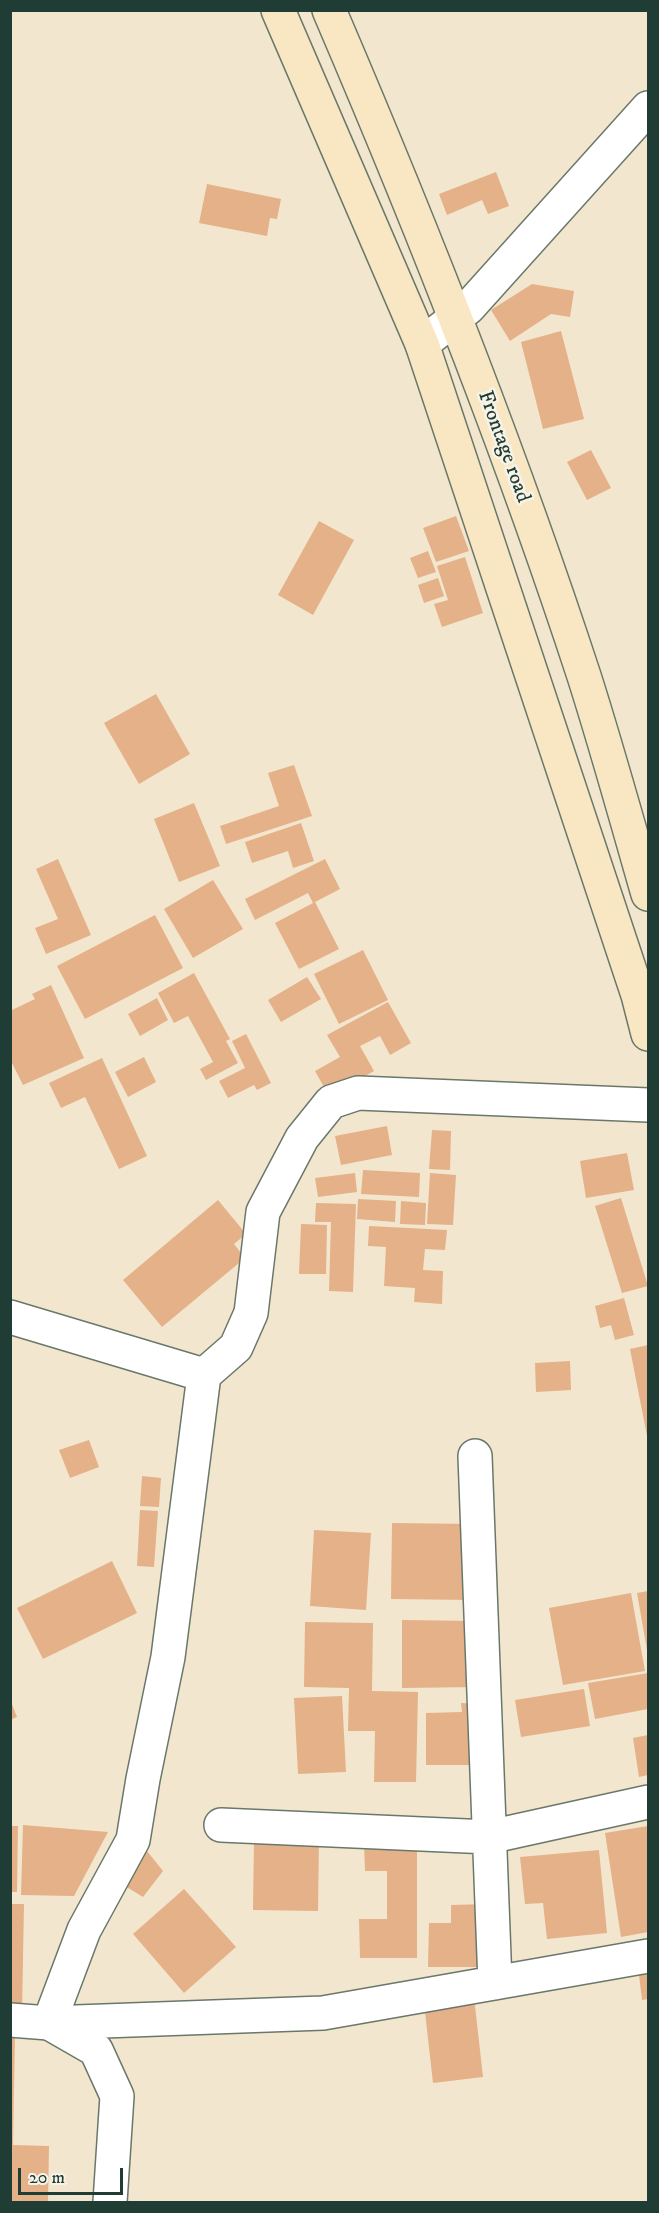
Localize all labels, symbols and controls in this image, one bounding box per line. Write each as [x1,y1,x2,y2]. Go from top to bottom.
street label: Frontage road [471,388,535,506]
scale bar [21,2156,126,2194]
text: 20 m [29,2167,65,2189]

